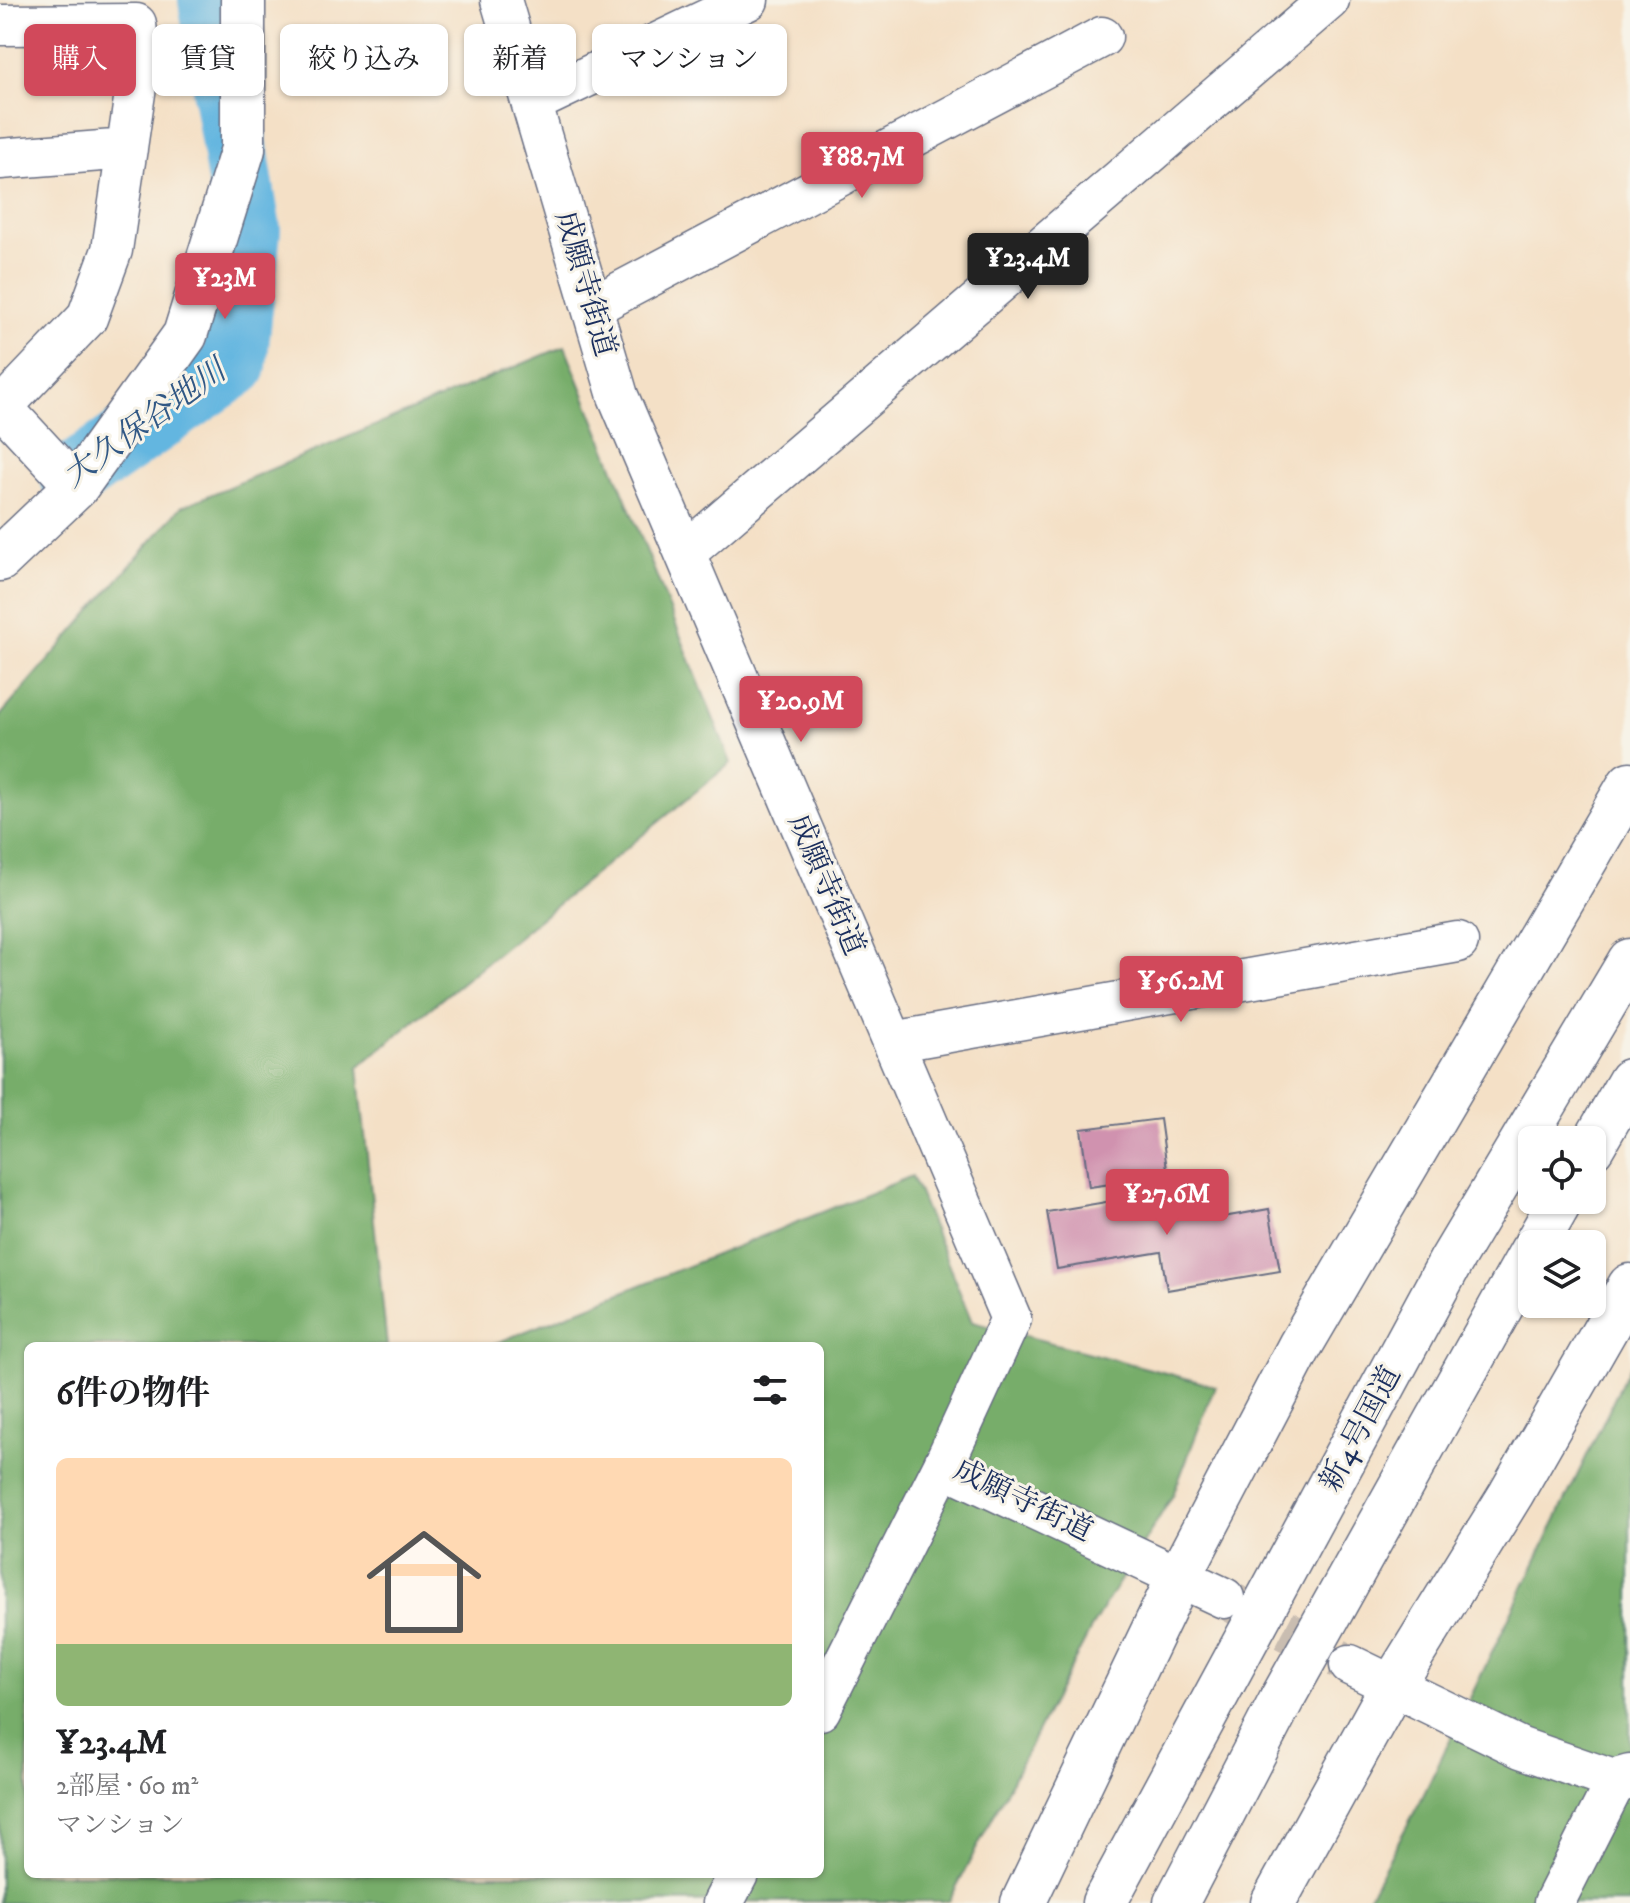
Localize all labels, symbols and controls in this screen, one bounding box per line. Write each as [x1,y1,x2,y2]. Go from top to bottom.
chip: 購入 [24,24,136,96]
chip: 賃貸 [152,24,264,96]
chip: 絞り込み [280,24,448,96]
chip: 新着 [464,24,576,96]
chip: マンション [592,24,787,96]
pin: ¥88.7M [797,132,927,200]
text: ¥88.7M [819,141,905,174]
street label: 成願寺街道 [547,207,623,361]
pin: ¥23.4M [963,233,1093,301]
text: ¥23.4M [985,242,1071,275]
pin: ¥23M [178,253,272,321]
text: ¥23M [193,262,257,295]
water label: 大久保谷地川 [56,350,237,497]
pin: ¥20.9M [736,676,866,744]
text: ¥20.9M [757,685,845,718]
street label: 成願寺街道 [780,809,872,961]
pin: ¥56.2M [1116,956,1246,1024]
text: ¥56.2M [1138,965,1224,998]
map controls [1518,1126,1606,1318]
button: locate [1518,1126,1606,1214]
pin: ¥27.6M [1102,1169,1232,1237]
text: ¥27.6M [1124,1178,1210,1211]
button: layers [1518,1230,1606,1318]
street label: 新4号国道 [1312,1360,1410,1498]
icon: filters [748,1368,792,1412]
text: 6件の物件 [56,1373,210,1415]
street label: 成願寺街道 [947,1451,1099,1551]
icon: home [352,1510,496,1654]
text: ¥23.4M [56,1722,167,1764]
text: 2部屋 · 60 m² [56,1770,198,1803]
text: マンション [56,1809,185,1842]

